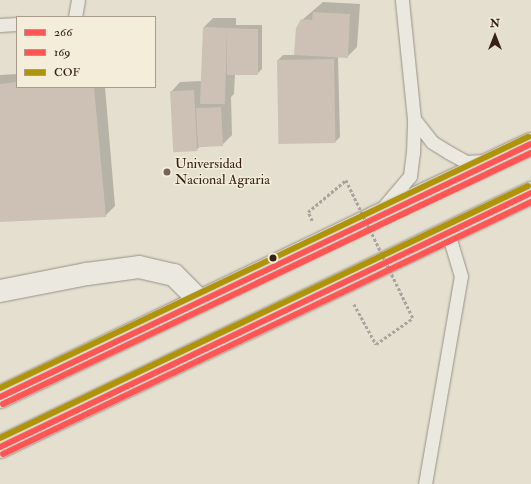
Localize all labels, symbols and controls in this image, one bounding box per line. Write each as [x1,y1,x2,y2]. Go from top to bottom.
legend [16,16,156,88]
north arrow [475,16,515,56]
text: N [490,17,500,30]
text: 266 [54,25,72,40]
text: 169 [54,45,70,60]
text: COF [54,65,80,80]
place label: Universidad Nacional Agraria [175,156,270,188]
marker: Universidad Nacional Agraria [162,167,172,177]
unlabelled marker [268,253,278,263]

